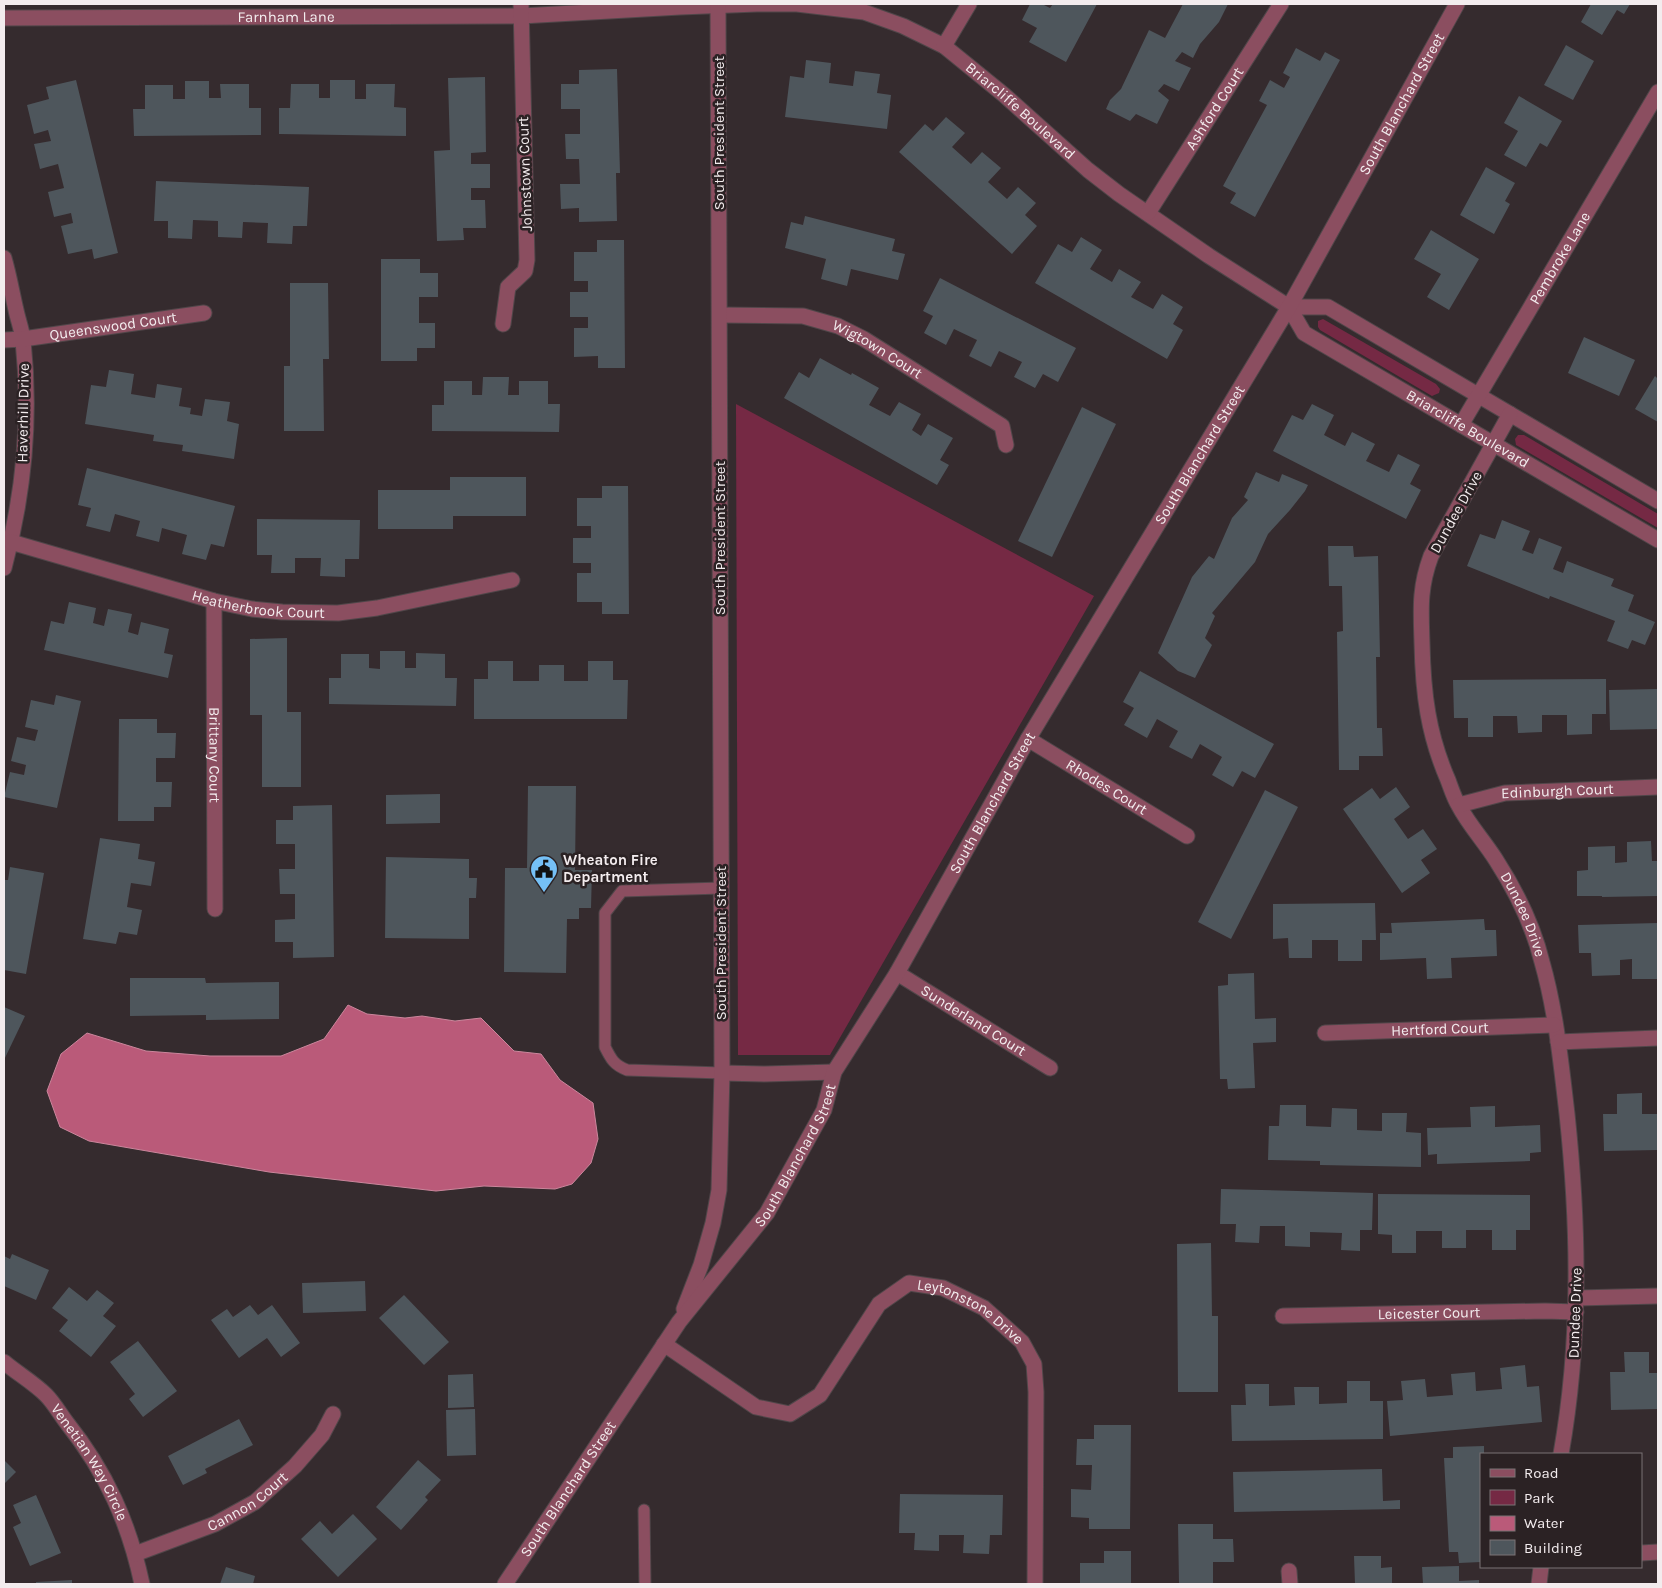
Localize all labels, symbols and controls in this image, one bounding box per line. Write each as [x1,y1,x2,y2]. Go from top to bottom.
street label: Farnham Lane [237,8,335,26]
street label: South Blanchard Street [1355,29,1448,178]
street label: South President Street [710,55,728,210]
street label: Briarcliffe Boulevard [962,58,1079,163]
street label: Ashford Court [1182,63,1248,153]
street label: Johnstown Court [514,116,536,232]
street label: Pembroke Lane [1525,209,1594,308]
street label: Queenswood Court [48,308,178,344]
street label: Wigtown Court [829,316,926,383]
street label: Haverhill Drive [13,363,33,463]
street label: South Blanchard Street [1151,382,1249,528]
street label: Briarcliffe Boulevard [1403,386,1533,472]
street label: South President Street [711,460,729,615]
street label: Dundee Drive [1426,468,1486,556]
street label: Heatherbrook Court [190,586,325,622]
street label: Brittany Court [205,707,224,803]
street label: South Blanchard Street [945,728,1039,877]
street label: Rhodes Court [1063,755,1151,819]
street label: Edinburgh Court [1501,780,1614,802]
place label: Wheaton Fire Department [563,851,658,886]
public building icon: Wheaton Fire Department [529,854,559,893]
street label: South President Street [712,865,730,1020]
street label: Dundee Drive [1496,869,1549,959]
street label: Sunderland Court [917,981,1030,1060]
street label: Hertford Court [1391,1018,1489,1040]
street label: South Blanchard Street [750,1082,840,1231]
street label: Dundee Drive [1564,1267,1586,1359]
street label: Leytonstone Drive [916,1275,1027,1348]
street label: Leicester Court [1378,1303,1481,1323]
street label: Venetian Way Circle [47,1400,132,1523]
street label: South Blanchard Street [516,1417,620,1561]
legend [1480,1453,1642,1568]
text: Road [1524,1464,1559,1482]
street label: Cannon Court [205,1468,292,1535]
text: Park [1524,1489,1554,1507]
text: Water [1524,1514,1565,1532]
text: Building [1524,1539,1582,1557]

